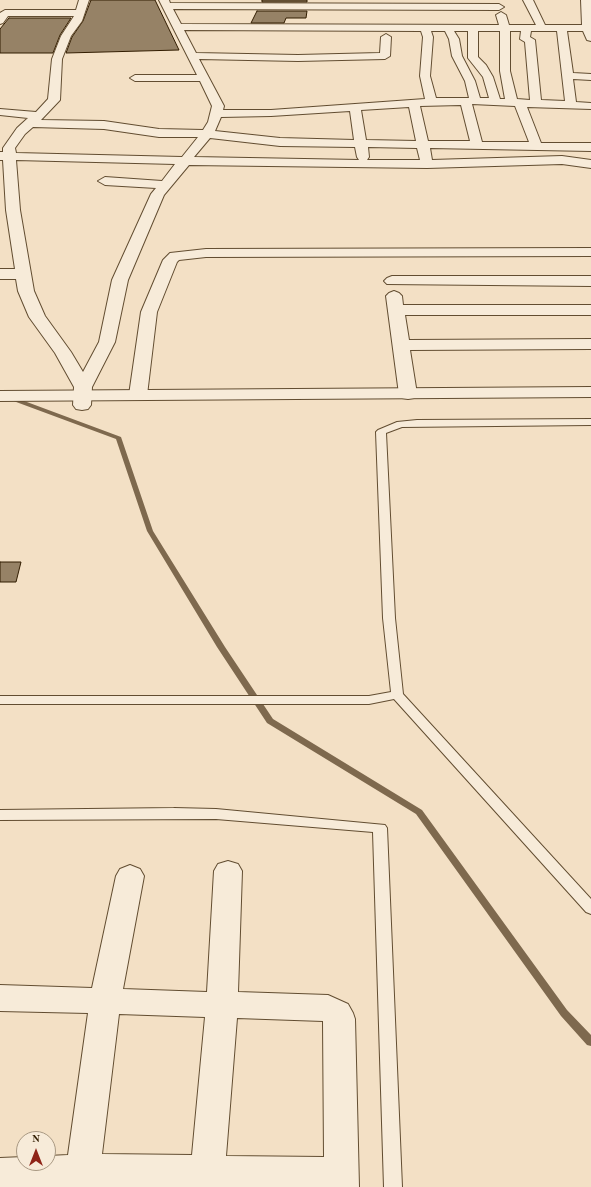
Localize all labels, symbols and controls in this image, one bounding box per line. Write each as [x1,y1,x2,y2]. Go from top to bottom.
north arrow [16,1131,56,1171]
text: N [32,1134,40,1145]

